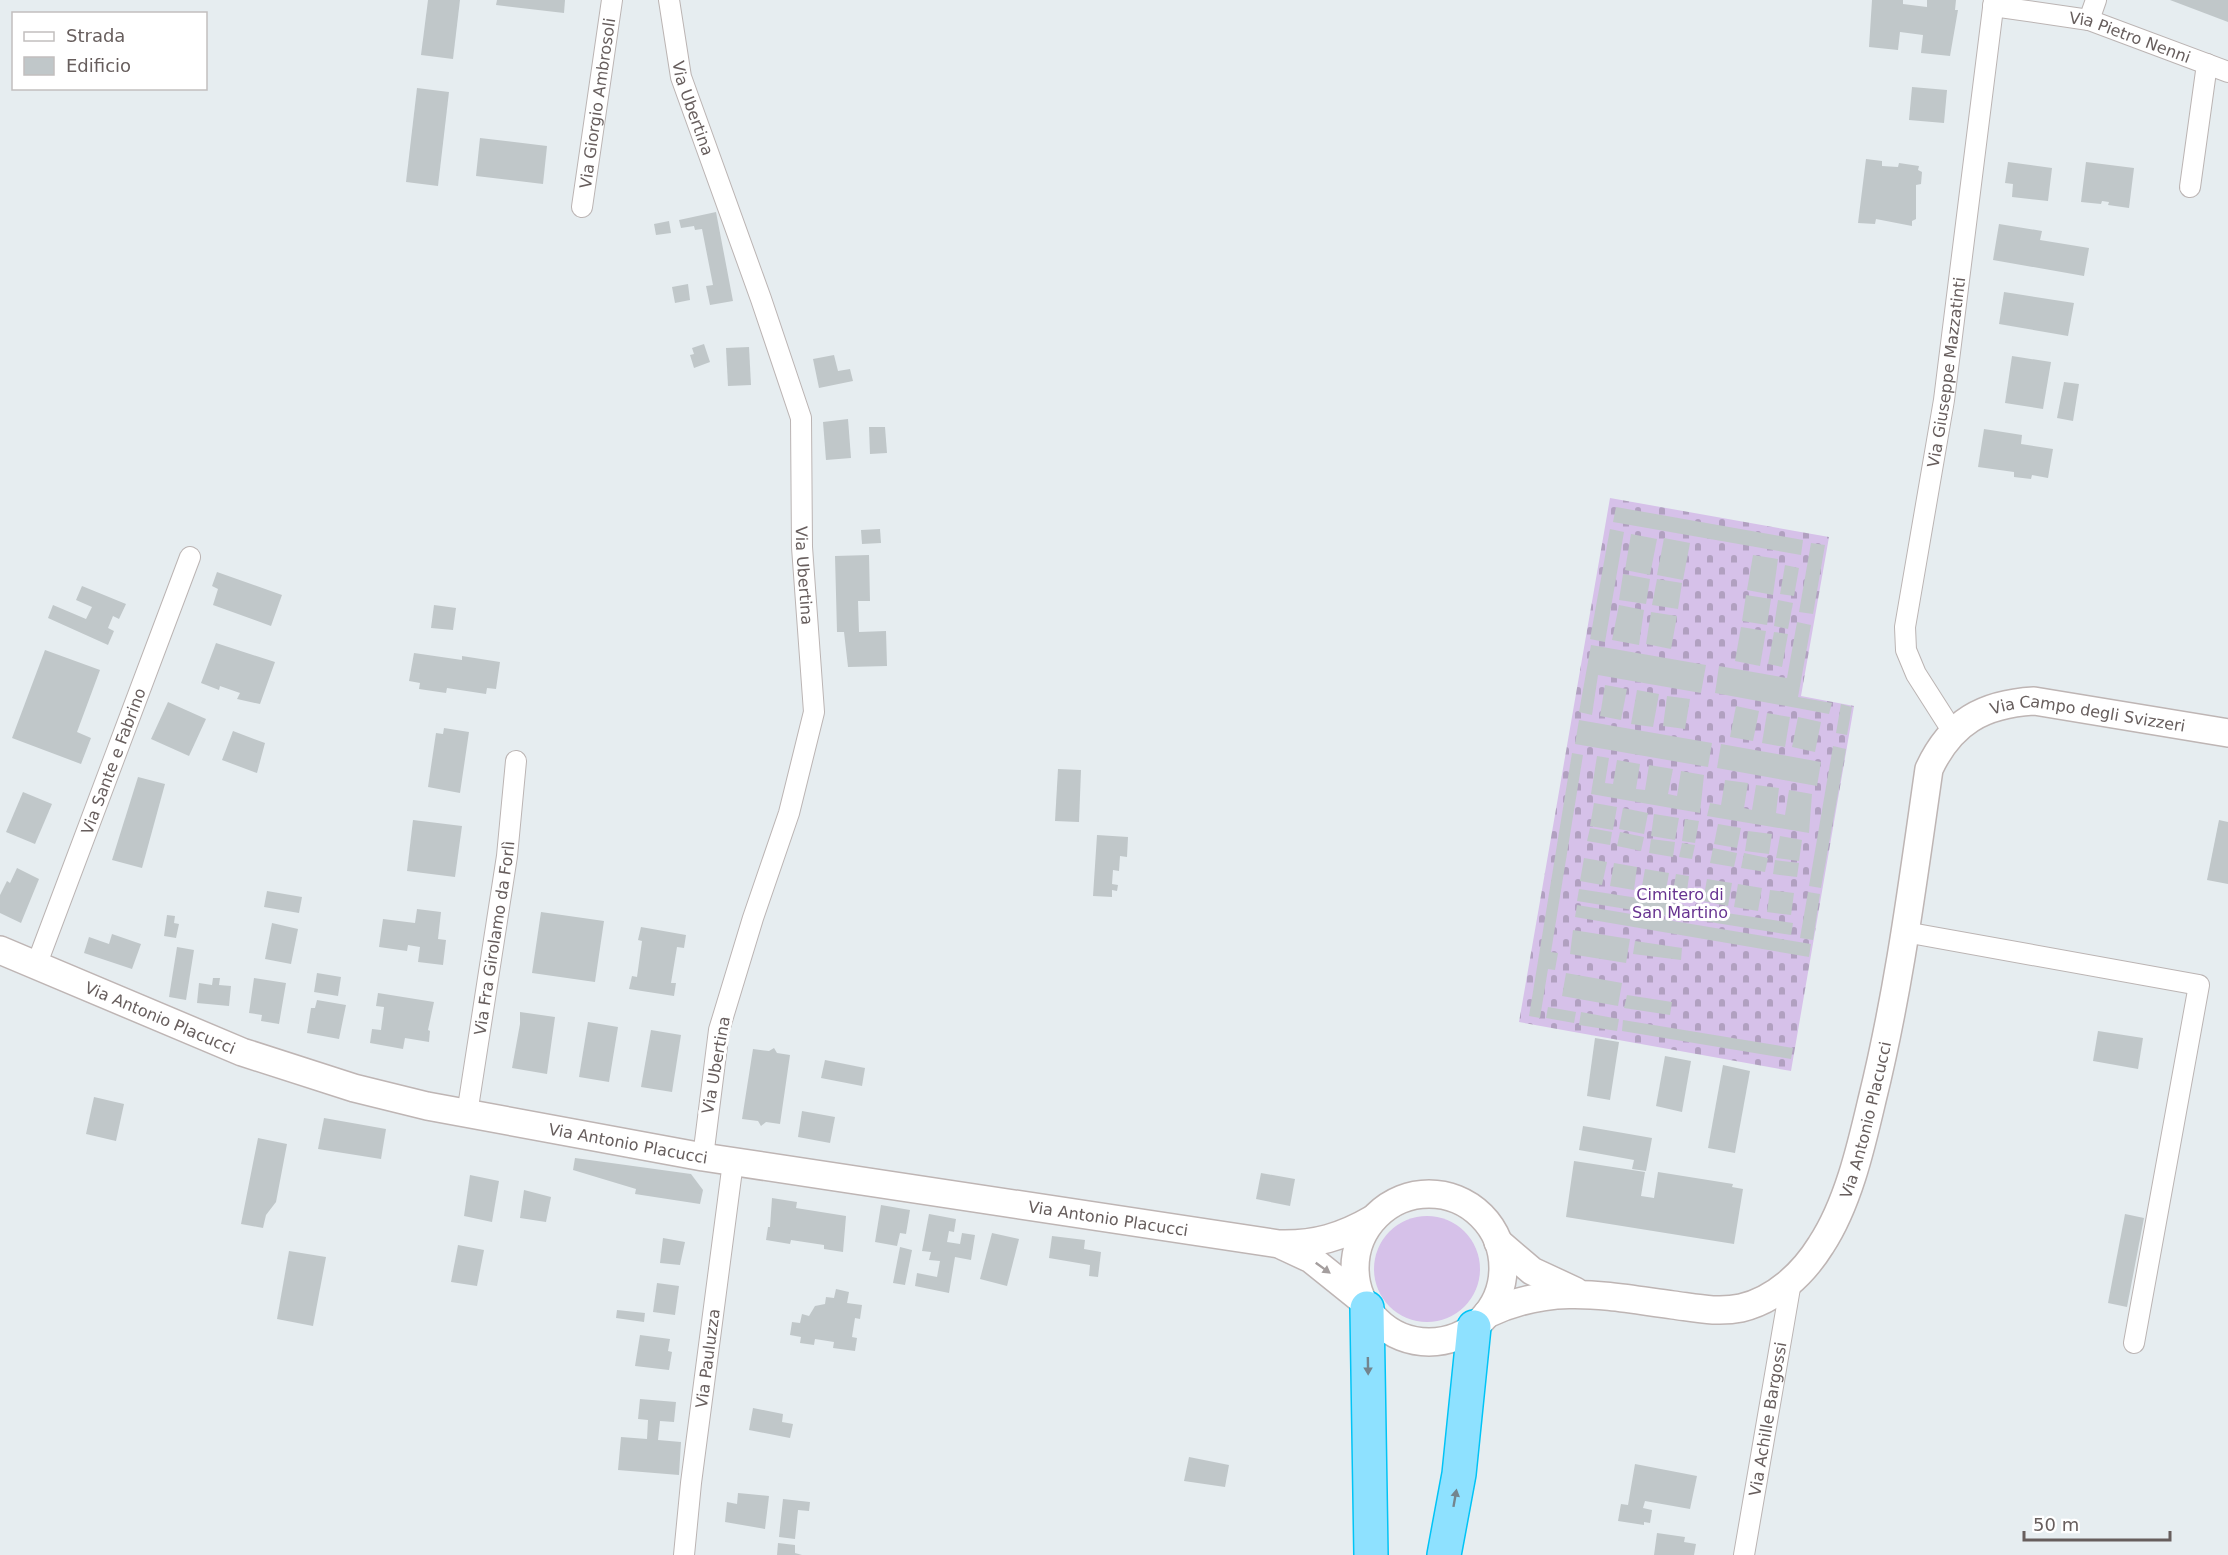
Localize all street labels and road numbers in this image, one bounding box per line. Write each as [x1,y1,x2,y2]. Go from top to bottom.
street label: Via Pietro Nenni [2068,8,2193,67]
street label: Via Giorgio Ambrosoli [575,17,619,190]
street label: Via Ubertina [669,59,718,158]
street label: Via Giuseppe Mazzatinti [1923,276,1969,469]
street label: Via Ubertina [792,526,817,626]
street label: Via Sante e Fabrino [77,685,149,837]
street label: Via Campo degli Svizzeri [1988,691,2187,735]
street label: Via Fra Girolamo da Forlì [470,840,518,1036]
street label: Via Antonio Placucci [82,977,238,1058]
street label: Via Ubertina [698,1015,734,1115]
street label: Via Antonio Placucci [1836,1040,1895,1201]
street label: Via Antonio Placucci [547,1119,709,1167]
street label: Via Antonio Placucci [1027,1197,1190,1240]
street label: Via Pauluzza [691,1308,723,1409]
street label: Via Achille Bargossi [1745,1340,1790,1498]

